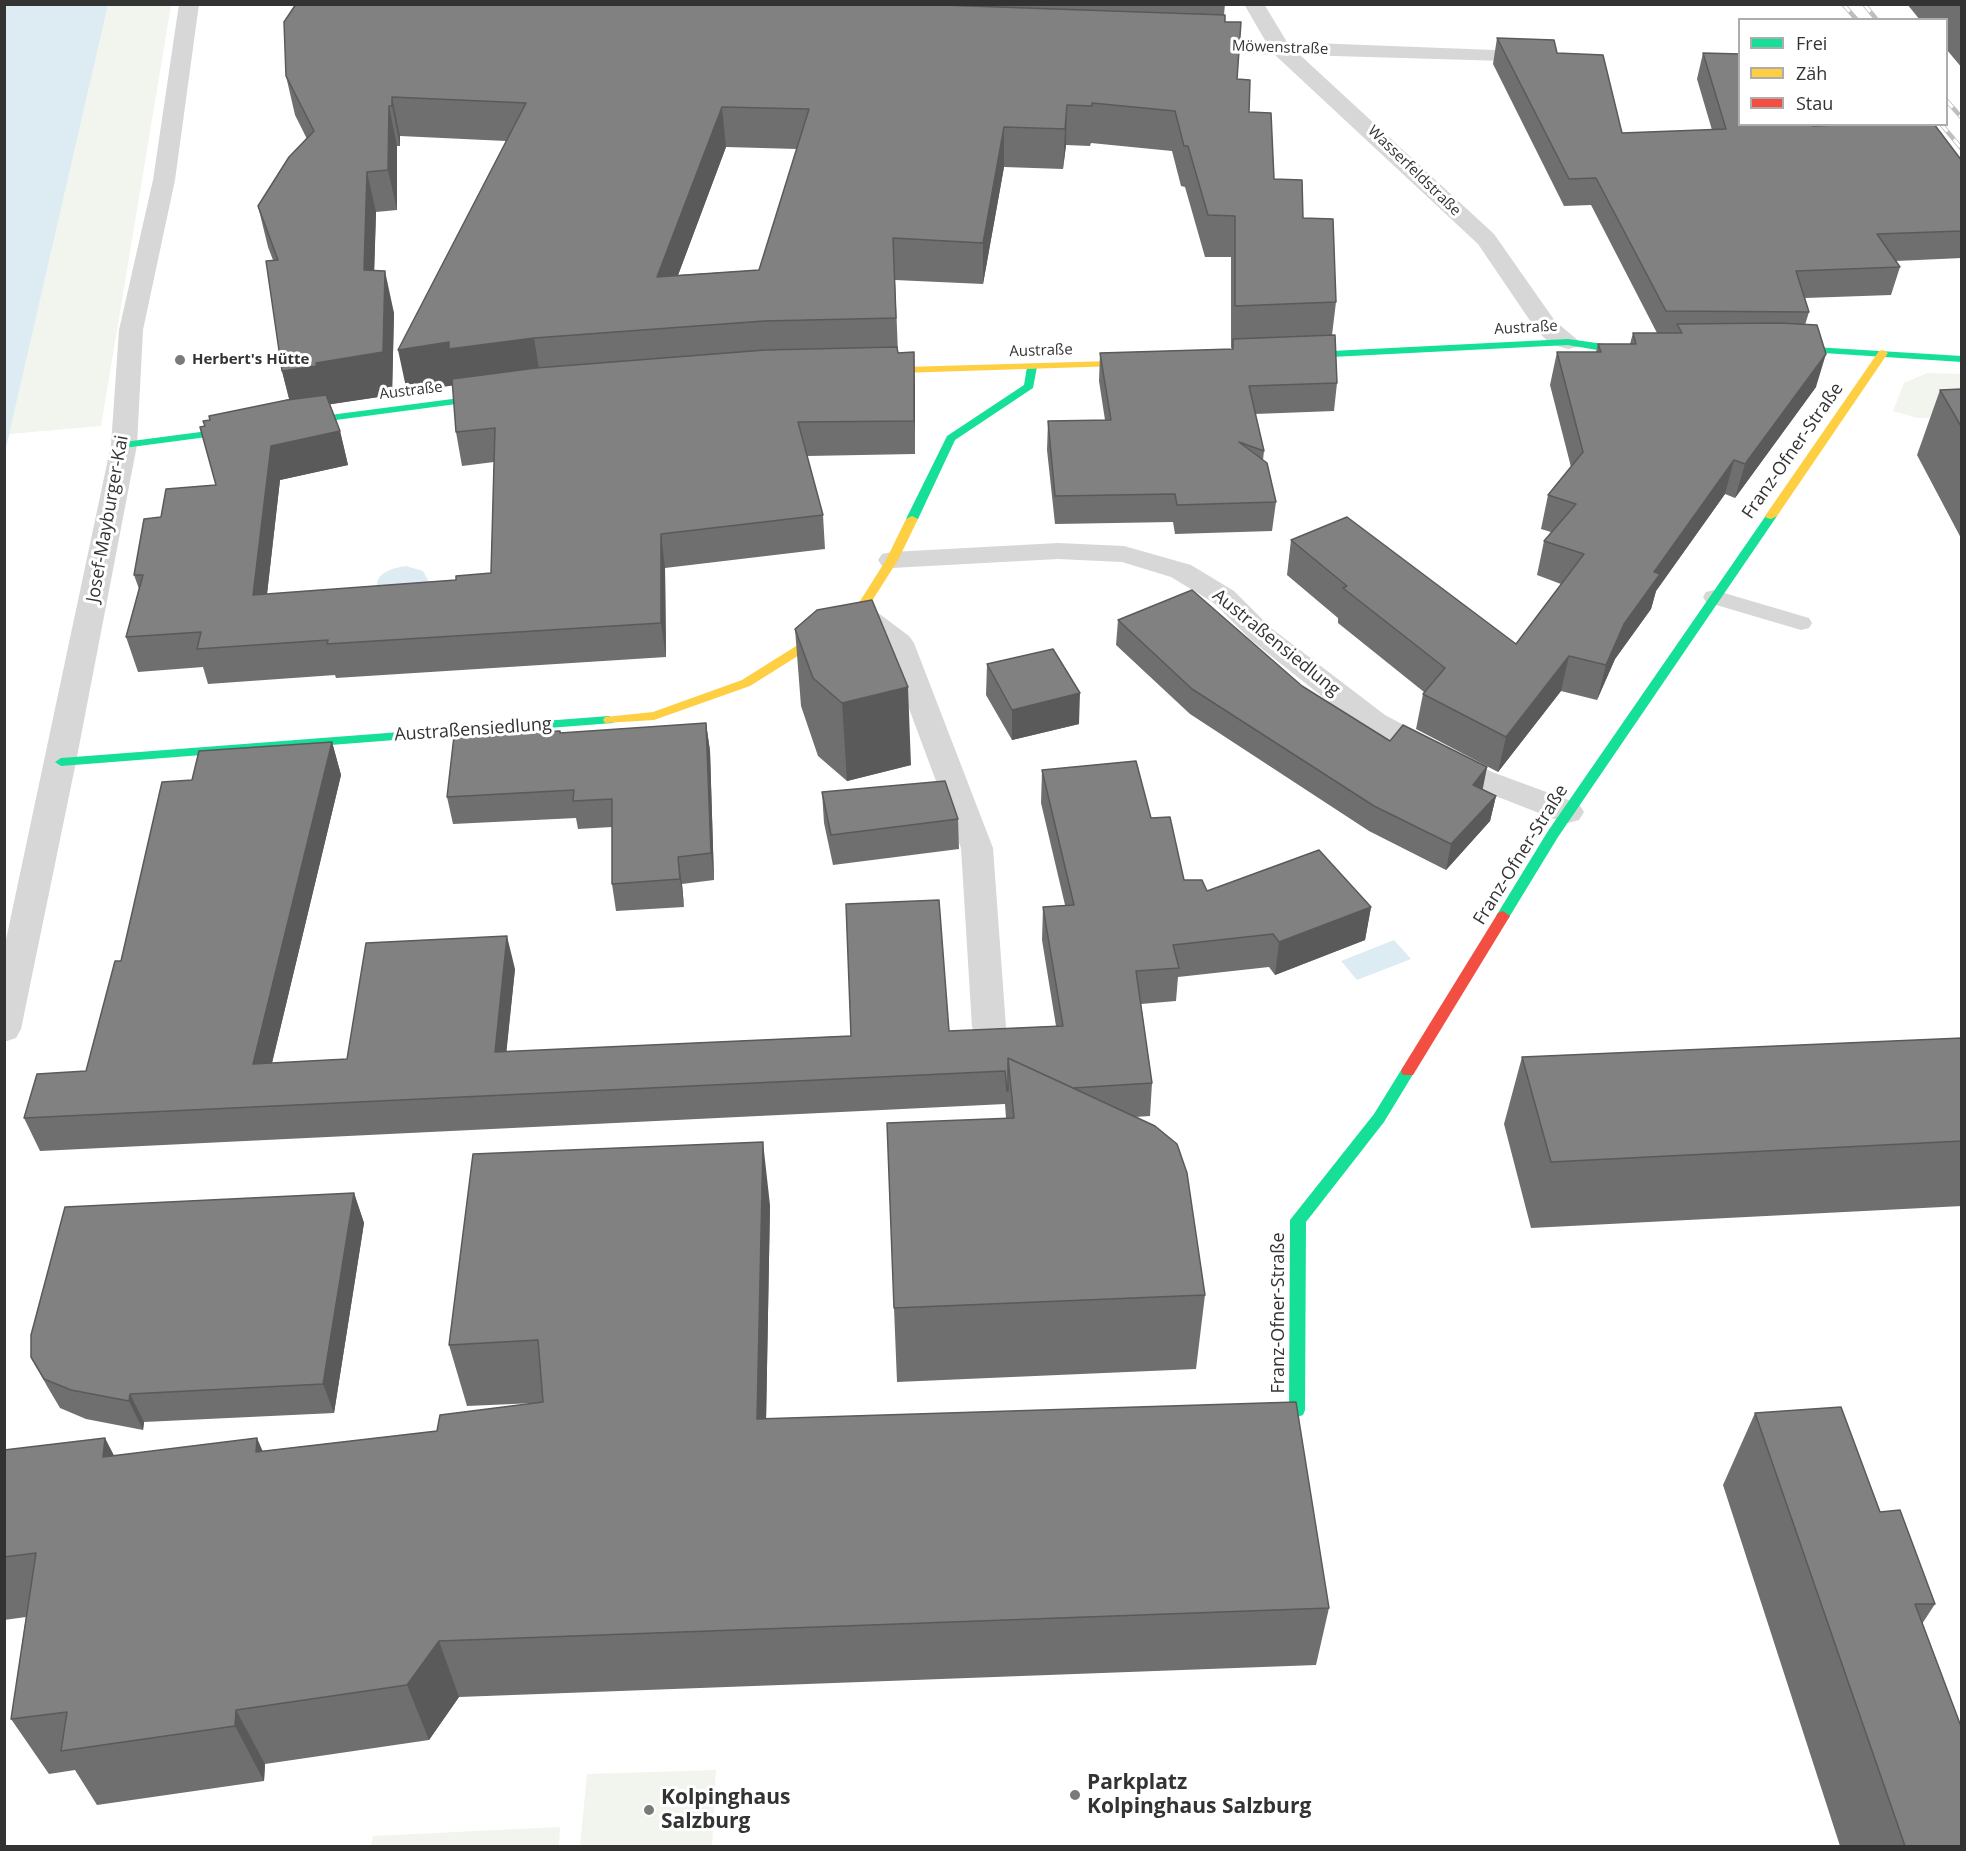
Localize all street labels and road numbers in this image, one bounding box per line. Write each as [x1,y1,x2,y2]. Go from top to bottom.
street label: Möwenstraße [1231,37,1329,59]
street label: Wasserfeldstraße [1364,122,1464,220]
street label: Austraße [1494,317,1558,339]
street label: Austraße [1009,341,1073,361]
street label: Austraße [378,378,444,404]
street label: Franz-Ofner-Straße [1738,379,1848,523]
street label: Josef-Mayburger-Kai [83,434,133,604]
street label: Austraßensiedlung [1208,585,1344,701]
street label: Austraßensiedlung [394,714,552,746]
street label: Franz-Ofner-Straße [1469,781,1573,929]
street label: Franz-Ofner-Straße [1268,1232,1290,1394]

